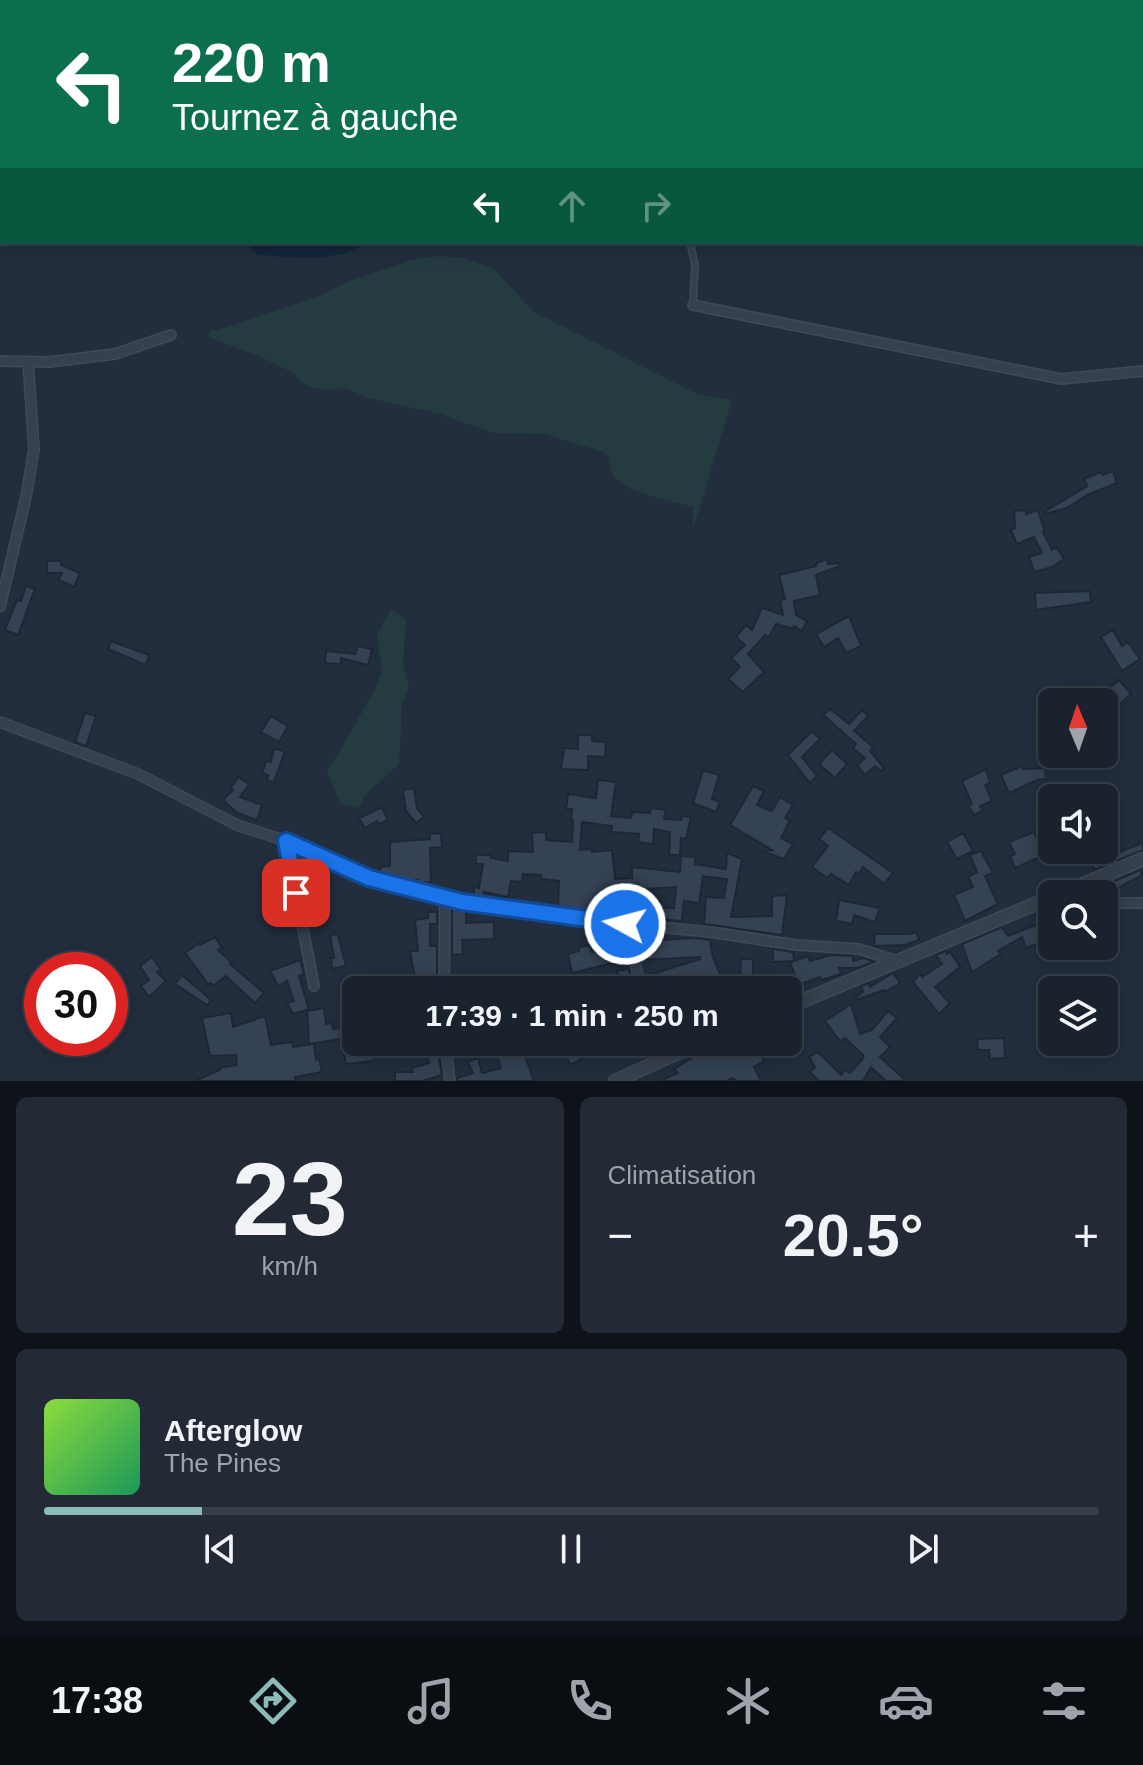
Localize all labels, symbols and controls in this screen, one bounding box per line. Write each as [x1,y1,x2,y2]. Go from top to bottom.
text: 220 m [172,31,331,94]
icon: left [40,32,144,136]
text: Tournez à gauche [172,97,458,138]
icon: left [466,184,510,228]
icon: ahead [550,184,594,228]
icon: right [634,184,678,228]
north arrow [1038,688,1118,768]
map controls [1038,688,1118,1056]
button: sound [1038,784,1118,864]
pin [262,859,330,927]
icon: arrive [274,871,318,915]
button: search [1038,880,1118,960]
position arrow [583,882,667,966]
speed limit sign: 30 [24,952,128,1056]
button: layers [1038,976,1118,1056]
text: 17:39 · 1 min · 250 m [425,999,719,1032]
text: 23 [232,1141,348,1257]
text: Climatisation [608,1160,756,1190]
text: 20.5° [783,1202,924,1269]
text: − [608,1211,633,1260]
text: + [1073,1211,1099,1260]
text: km/h [262,1251,318,1281]
text: Afterglow [164,1414,302,1447]
text: The Pines [164,1448,281,1478]
icon: previous [198,1527,242,1571]
icon: pause [549,1527,593,1571]
icon: next [901,1527,945,1571]
icon: directions [245,1673,301,1729]
icon: music [403,1673,459,1729]
icon: phone [562,1673,618,1729]
icon: climate [720,1673,776,1729]
icon: car [878,1673,934,1729]
icon: filters [1036,1673,1092,1729]
text: 17:38 [51,1680,143,1721]

